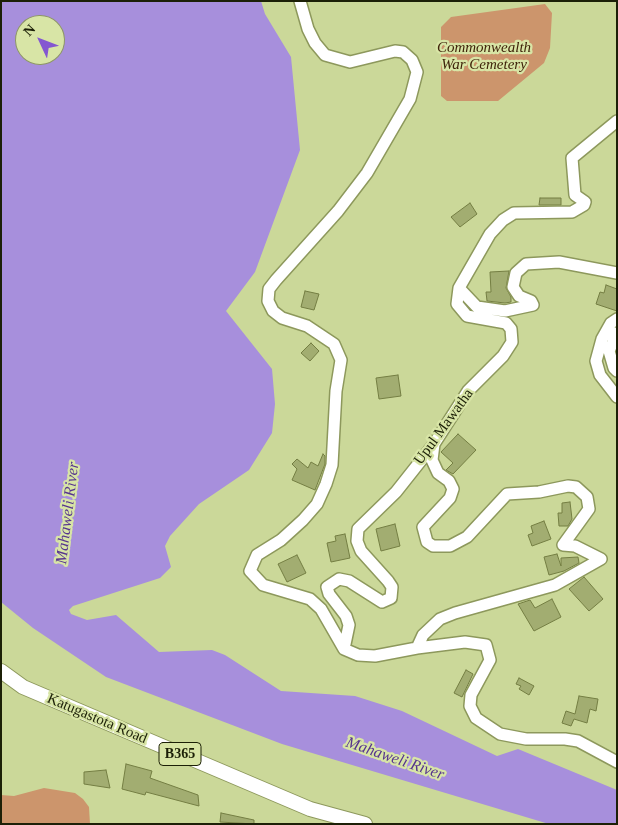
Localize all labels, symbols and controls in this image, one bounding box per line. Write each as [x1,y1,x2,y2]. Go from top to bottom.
north arrow [15,15,65,65]
text: N [20,21,38,39]
park label: Commonwealth War Cemetery [437,39,531,74]
street label: Upul Mawatha [410,385,478,469]
water label: Mahaweli River [52,461,84,565]
street label: Katugastota Road [44,690,150,748]
water label: Mahaweli River [343,733,447,785]
road number: B365 [159,742,201,766]

